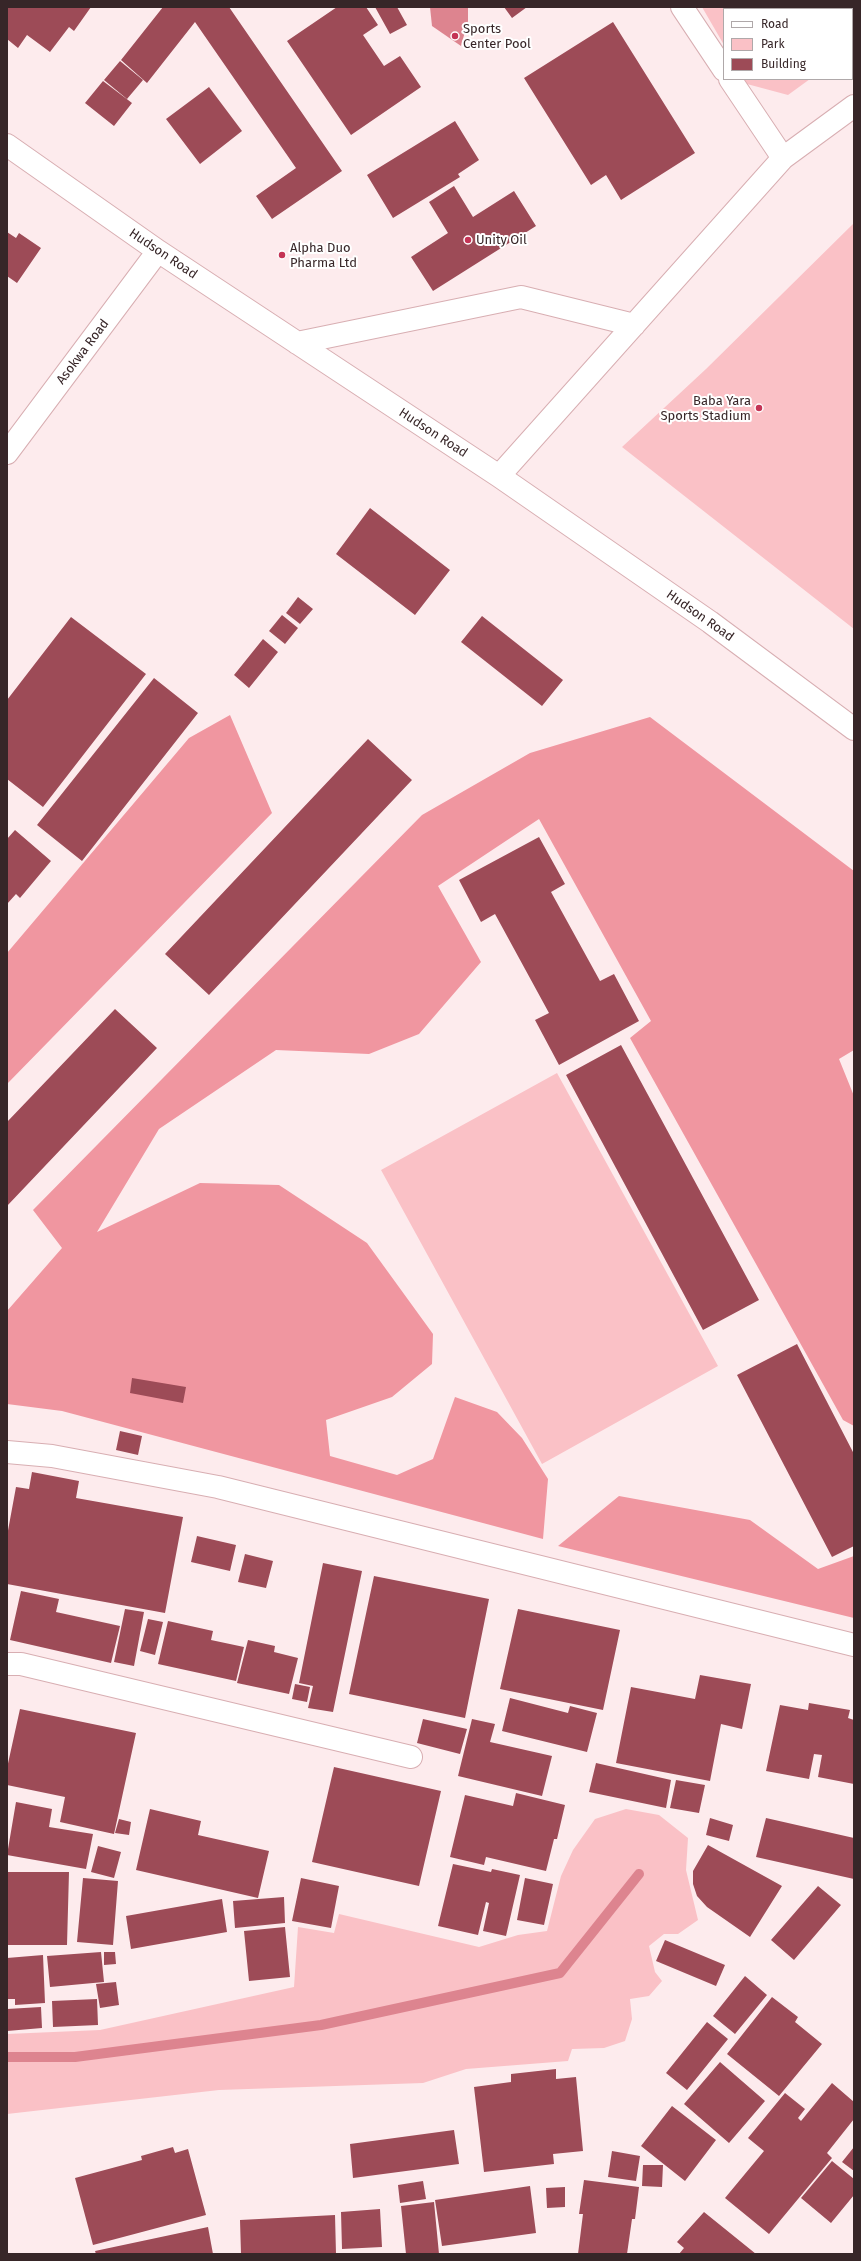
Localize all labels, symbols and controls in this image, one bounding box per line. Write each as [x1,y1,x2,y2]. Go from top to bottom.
legend [723,8,853,80]
text: Road [761,17,789,31]
place label: Sports Center Pool [463,21,531,52]
marker: Sports Center Pool [450,31,460,41]
text: Park [761,37,785,51]
text: Building [761,57,806,71]
street label: Hudson Road [126,225,200,283]
place label: Unity Oil [476,232,527,248]
marker: Unity Oil [463,235,473,245]
place label: Alpha Duo Pharma Ltd [290,240,357,271]
marker: Alpha Duo Pharma Ltd [277,250,287,260]
street label: Asokwa Road [53,316,113,388]
place label: Baba Yara Sports Stadium [660,393,751,424]
marker: Baba Yara Sports Stadium [754,403,764,413]
street label: Hudson Road [396,405,470,461]
street label: Hudson Road [663,587,737,645]

